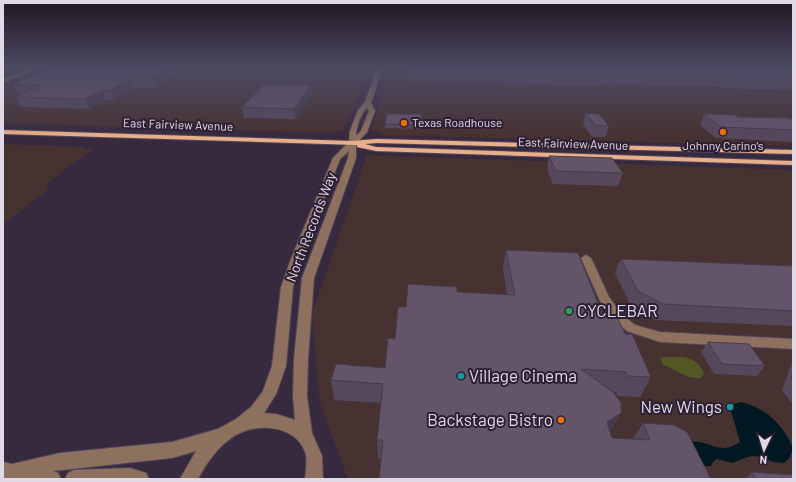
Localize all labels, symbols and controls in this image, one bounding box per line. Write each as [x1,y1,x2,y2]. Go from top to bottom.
street label: East Fairview Avenue [123,115,233,133]
place label: Texas Roadhouse [412,115,502,129]
marker: Texas Roadhouse [399,118,409,128]
marker: Johnny Carino's [718,127,728,137]
street label: East Fairview Avenue [518,134,628,152]
place label: Johnny Carino's [682,138,764,152]
street label: North Records Way [282,169,339,284]
place label: CYCLEBAR [577,300,658,320]
marker: CYCLEBAR [564,306,574,316]
place label: Village Cinema [469,365,577,385]
marker: Village Cinema [456,371,466,381]
place label: New Wings [640,396,722,416]
marker: New Wings [725,402,735,412]
place label: Backstage Bistro [427,409,553,429]
marker: Backstage Bistro [556,415,566,425]
north arrow [744,430,784,470]
text: N [759,454,767,467]

